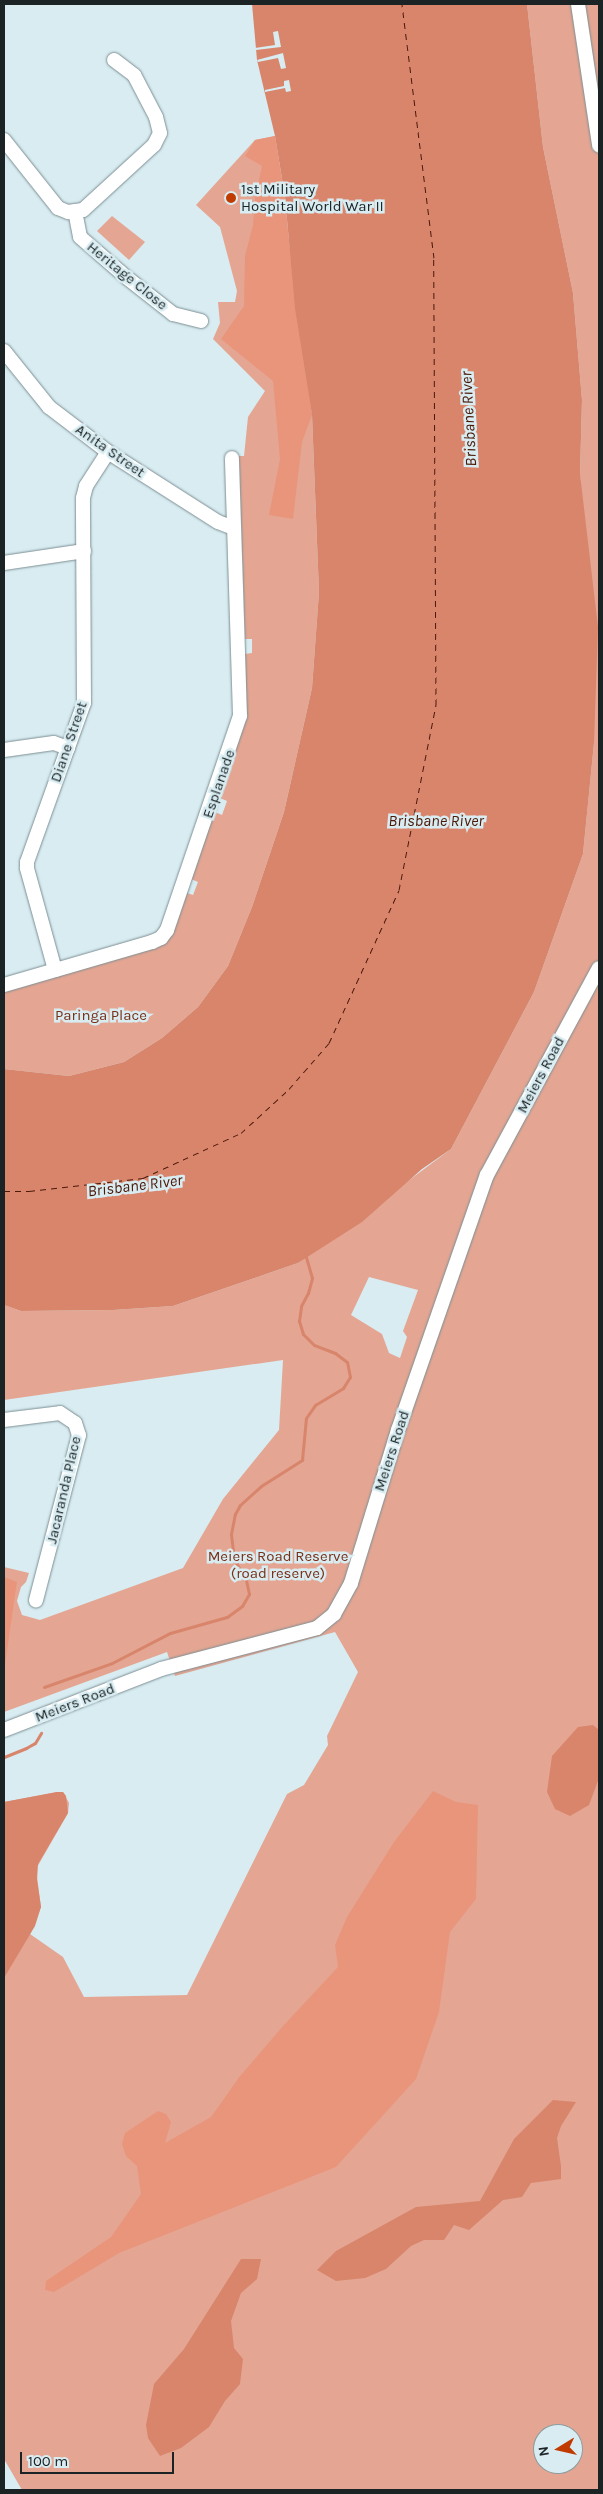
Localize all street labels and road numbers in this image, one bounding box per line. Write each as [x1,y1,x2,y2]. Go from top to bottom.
street label: Heritage Close [83,238,171,314]
street label: Anita Street [72,420,148,482]
street label: Diane Street [47,699,91,785]
street label: Esplanade [199,747,239,821]
street label: Meiers Road [513,1034,569,1116]
street label: Meiers Road [370,1408,414,1494]
street label: Jacaranda Place [43,1434,85,1546]
street label: Meiers Road [33,1680,117,1726]

